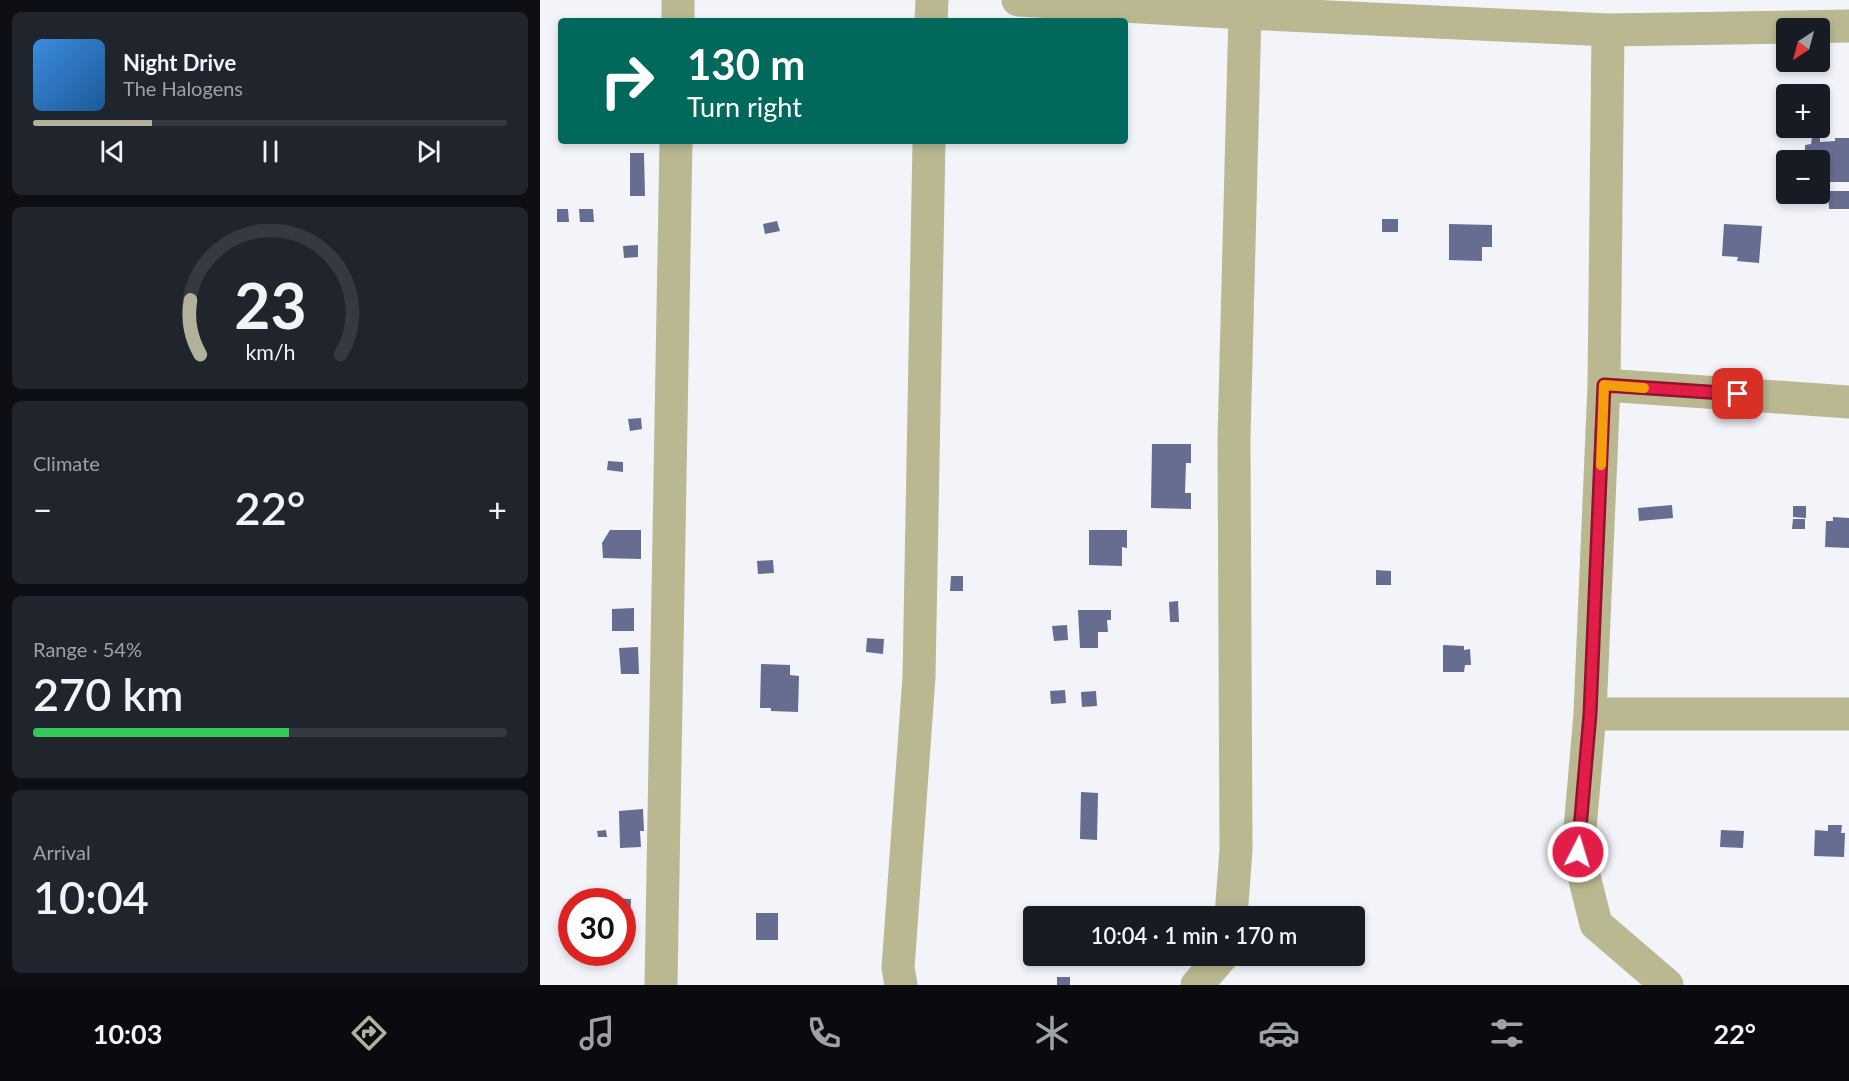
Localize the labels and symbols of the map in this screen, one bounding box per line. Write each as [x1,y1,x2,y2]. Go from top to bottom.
north arrow [1776,18,1830,72]
pin [1712,368,1763,419]
position arrow [1546,820,1610,884]
speed limit sign: 30 [558,888,636,966]

